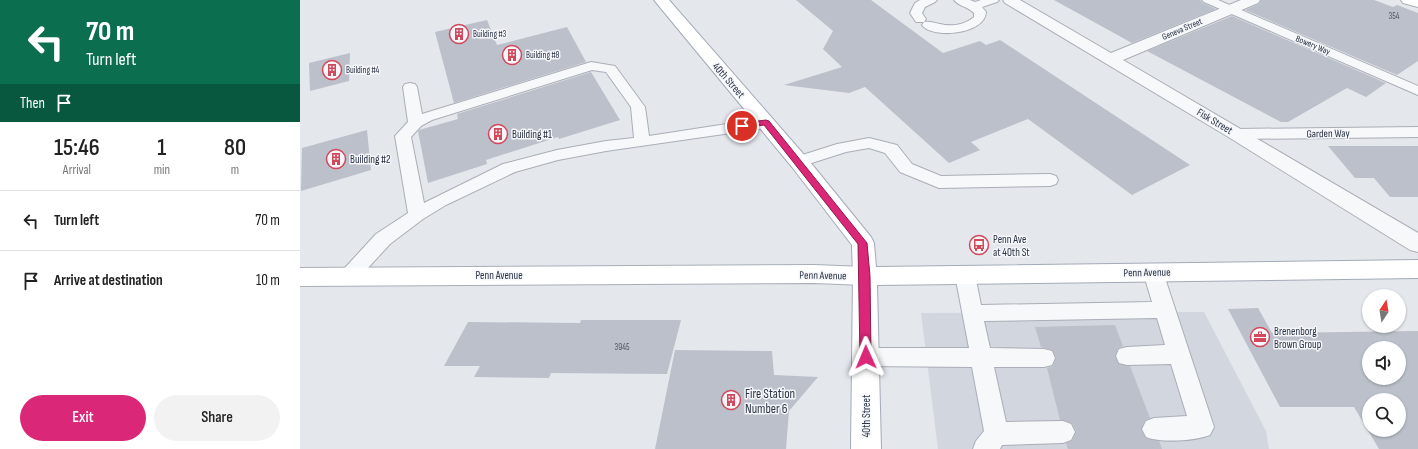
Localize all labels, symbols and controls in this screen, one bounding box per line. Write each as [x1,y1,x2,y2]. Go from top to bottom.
house number: 354 [1388,11,1400,22]
text: 70 m [86,15,134,48]
icon: left [20,16,72,68]
street label: Geneva Street [1160,16,1204,43]
building icon: Building #3 [448,23,470,45]
place label: Building #3 [473,29,507,40]
street label: Bowery Way [1294,33,1332,58]
building icon: Building #8 [501,44,523,66]
text: Turn left [86,49,137,70]
place label: Building #8 [526,50,560,61]
building icon: Building #4 [321,59,343,81]
street label: 40th Street [710,60,748,101]
place label: Building #4 [346,65,380,76]
icon: arrive [53,92,75,114]
text: Then [20,94,45,113]
street label: Fisk Street [1194,106,1236,137]
pin [725,109,759,143]
icon: arrive [731,115,753,137]
building icon: Building #1 [487,123,509,145]
street label: Garden Way [1306,127,1351,140]
place label: Building #1 [512,128,552,141]
text: 15:46 [54,133,100,162]
text: 1 [157,133,166,162]
text: 80 [224,133,246,162]
building icon: Building #2 [325,148,347,170]
place label: Building #2 [350,153,391,166]
text: Arrival [63,162,91,178]
text: min [154,162,170,178]
text: m [231,162,239,178]
icon: left [20,210,42,232]
text: Turn left [54,211,99,230]
text: 70 m [255,211,280,230]
place label: Penn Ave at 40th St [993,233,1030,259]
bus stop icon: Penn Ave at 40th St [968,234,990,256]
street label: Penn Avenue [1123,266,1171,279]
street label: Penn Avenue [475,269,523,282]
street label: Penn Avenue [799,269,847,282]
icon: arrive [20,270,42,292]
text: Arrive at destination [54,271,163,290]
text: 10 m [256,271,280,290]
north arrow [1362,289,1406,333]
map controls [1362,289,1406,437]
place label: Brenenborg Brown Group [1274,325,1321,351]
office icon: Brenenborg Brown Group [1249,326,1271,348]
position arrow [845,336,887,378]
button: sound [1362,341,1406,385]
house number: 3945 [614,342,630,353]
place label: Fire Station Number 6 [745,386,795,417]
building icon: Fire Station Number 6 [720,389,742,411]
button: search [1362,393,1406,437]
street label: 40th Street [860,394,873,437]
button: Exit [20,395,146,441]
button: Share [154,395,280,441]

